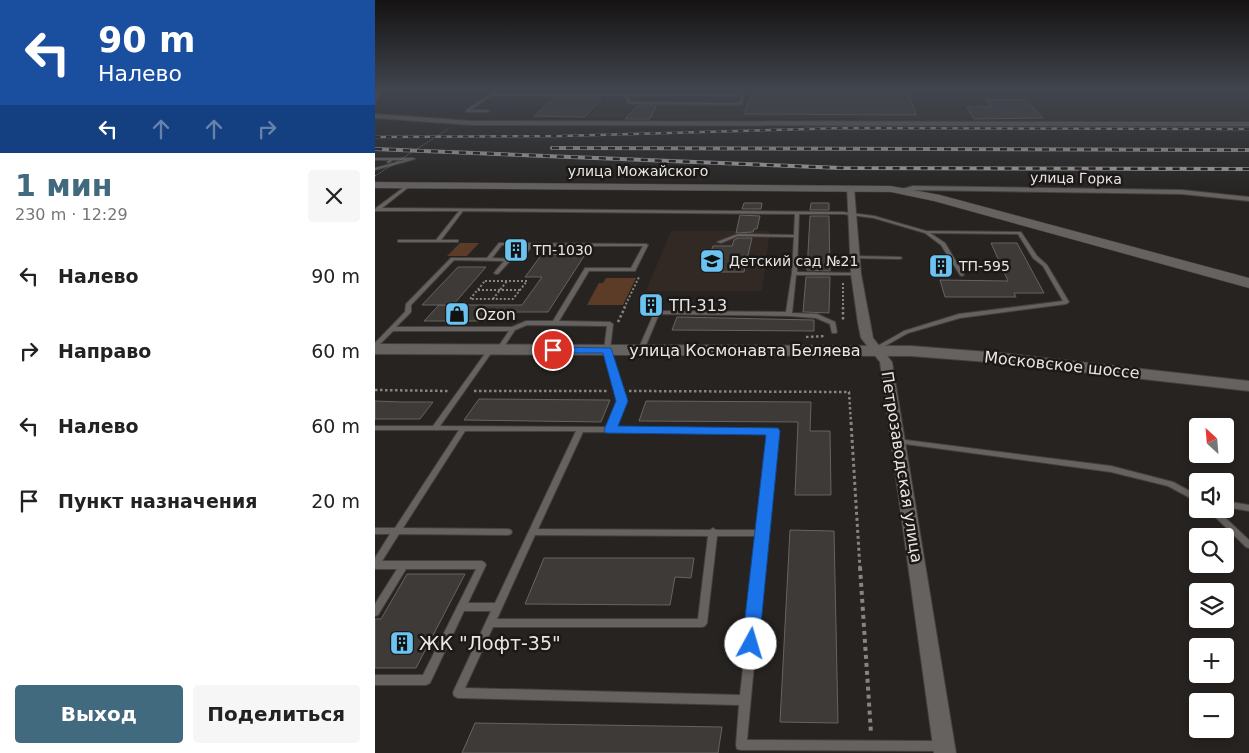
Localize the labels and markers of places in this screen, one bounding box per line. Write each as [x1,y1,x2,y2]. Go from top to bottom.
building icon: ТП-1030 [503,237,529,263]
place label: ТП-1030 [532,242,593,258]
school or university icon: Детский сад №21 [699,248,725,274]
place label: Детский сад №21 [729,253,858,269]
building icon: ТП-595 [928,253,954,279]
place label: ТП-595 [958,258,1010,274]
building icon: ТП-313 [638,292,664,318]
place label: ТП-313 [668,296,727,315]
shop icon: Ozon [444,301,470,327]
place label: Ozon [475,305,516,324]
pin [532,329,574,371]
building icon: ЖК "Лофт-35" [389,630,415,656]
place label: ЖК "Лофт-35" [419,632,561,654]

